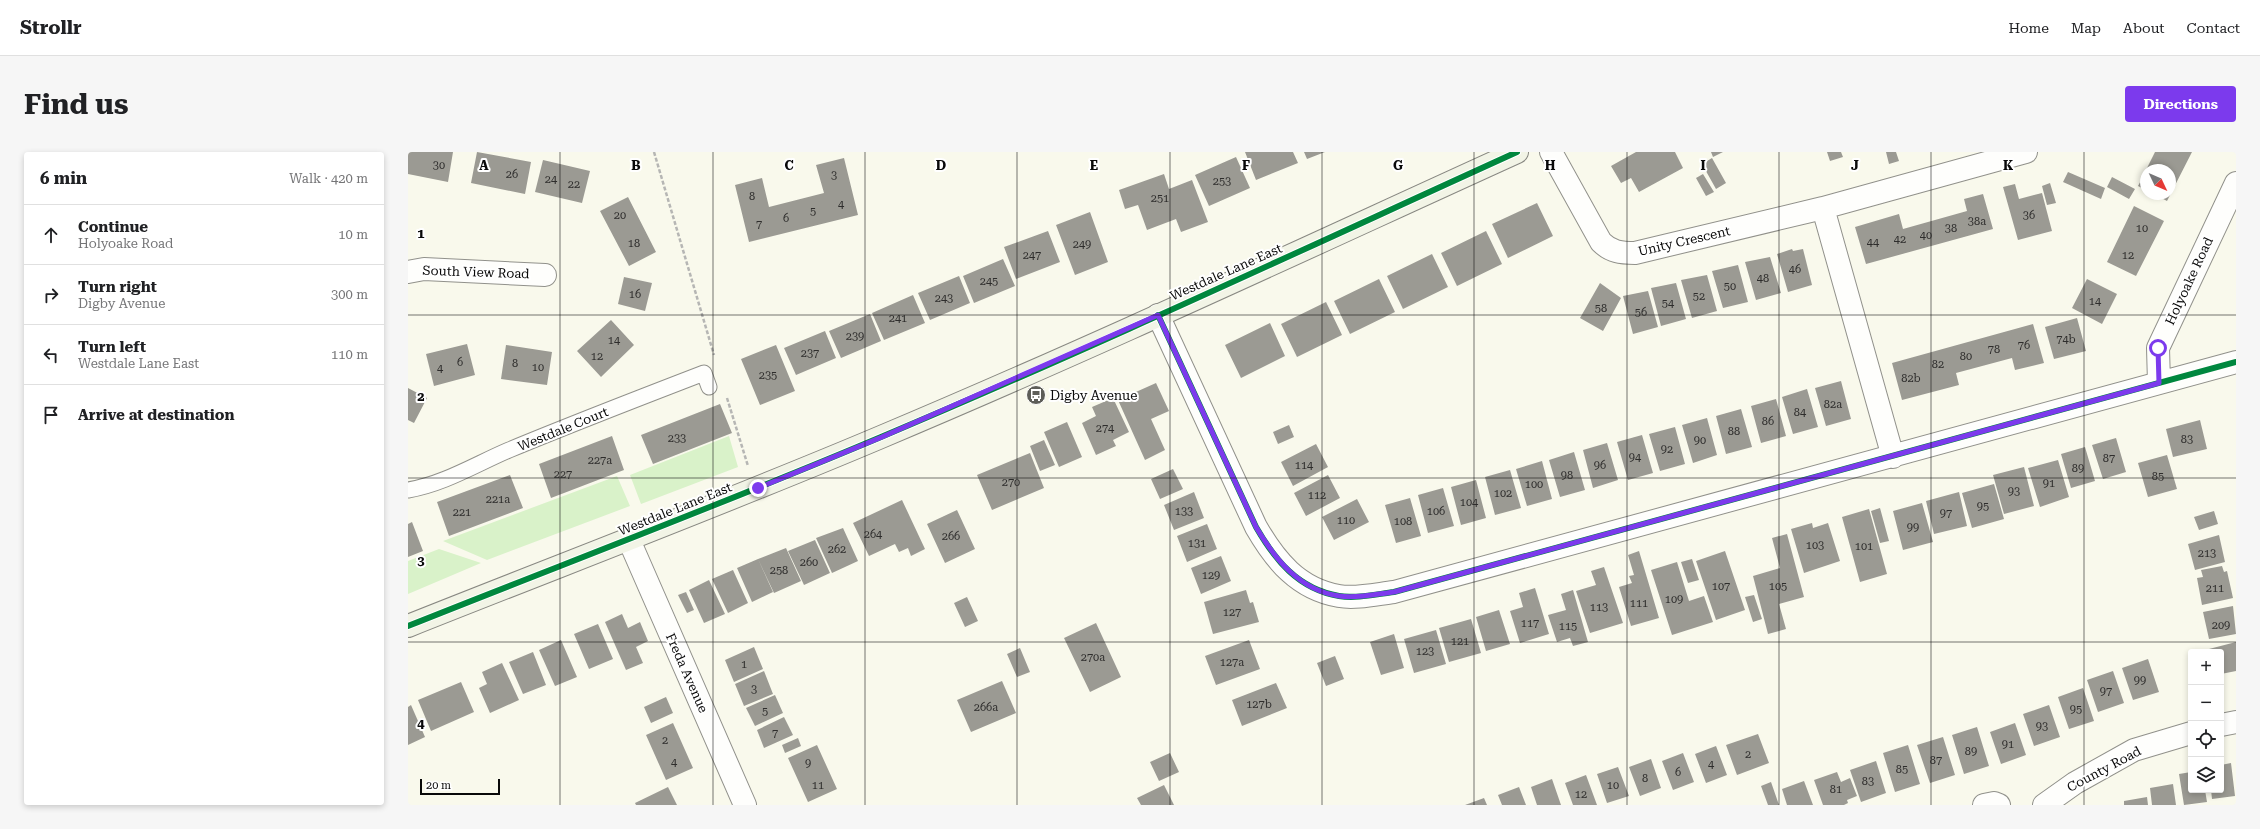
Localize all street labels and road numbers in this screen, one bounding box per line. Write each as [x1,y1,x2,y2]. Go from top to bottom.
street label: Unity Crescent [1636,223,1732,259]
street label: Holyoake Road [2162,234,2216,327]
street label: Westdale Lane East [1168,240,1284,303]
street label: South View Road [422,263,530,281]
street label: Westdale Court [516,404,611,454]
street label: Westdale Lane East [616,479,734,539]
street label: Freda Avenue [663,631,711,715]
street label: County Road [2064,743,2144,795]

